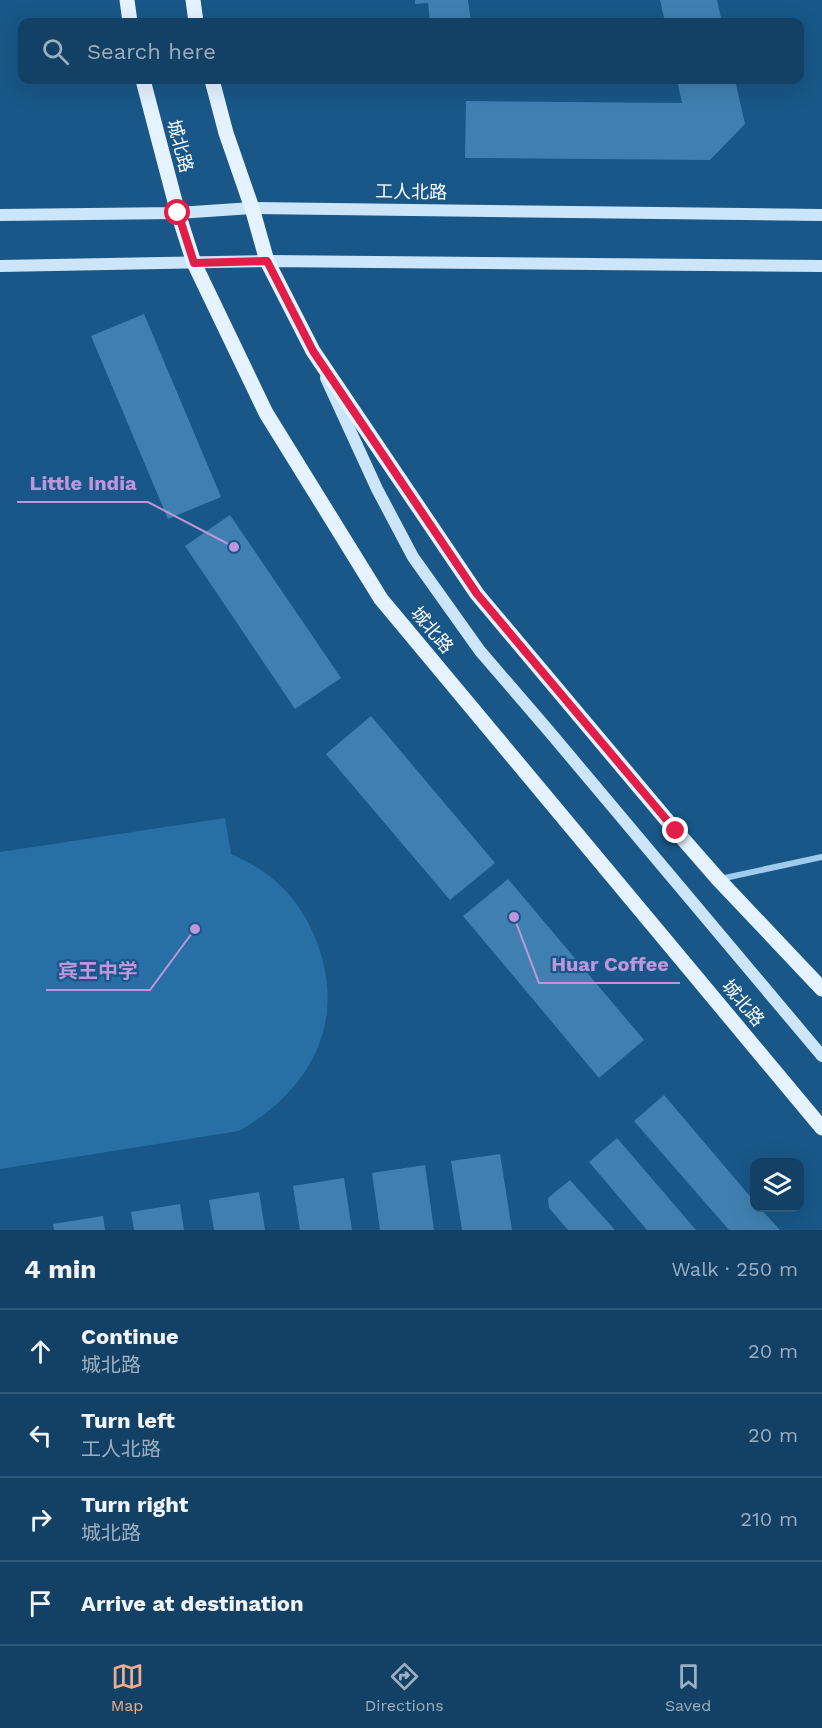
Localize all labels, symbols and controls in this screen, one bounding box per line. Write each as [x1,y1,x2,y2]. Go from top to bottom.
search box [18,18,804,84]
icon: search [39,35,72,68]
text: Search here [87,39,216,64]
street label: 城北路 [163,117,198,175]
street label: 工人北路 [375,180,447,203]
route start [164,199,190,225]
callout: Little India [17,464,148,502]
text: Little India [29,471,137,495]
street label: 城北路 [407,602,458,657]
route end [662,817,688,843]
callout: Huar Coffee [539,945,680,983]
callout: 宾王中学 [46,952,150,990]
text: Huar Coffee [551,952,669,976]
text: 宾王中学 [58,959,138,983]
street label: 城北路 [718,975,769,1030]
map controls [750,1158,804,1212]
button: layers [750,1158,804,1212]
text: 4 min [24,1254,96,1284]
text: Walk · 250 m [671,1257,798,1281]
text: Continue [81,1324,179,1349]
icon: ahead [24,1335,57,1368]
text: 20 m [748,1339,798,1363]
text: 城北路 [81,1353,141,1377]
text: Turn left [81,1408,175,1433]
icon: left [24,1419,57,1452]
text: 20 m [748,1423,798,1447]
text: 工人北路 [81,1437,161,1461]
text: Turn right [81,1492,188,1517]
icon: right [24,1503,57,1536]
text: 210 m [740,1507,798,1531]
text: 城北路 [81,1521,141,1545]
icon: arrive [24,1587,57,1620]
text: Arrive at destination [81,1591,304,1616]
tab: Map [111,1660,144,1715]
tab: Directions [365,1660,444,1715]
tab: Saved [665,1660,711,1715]

